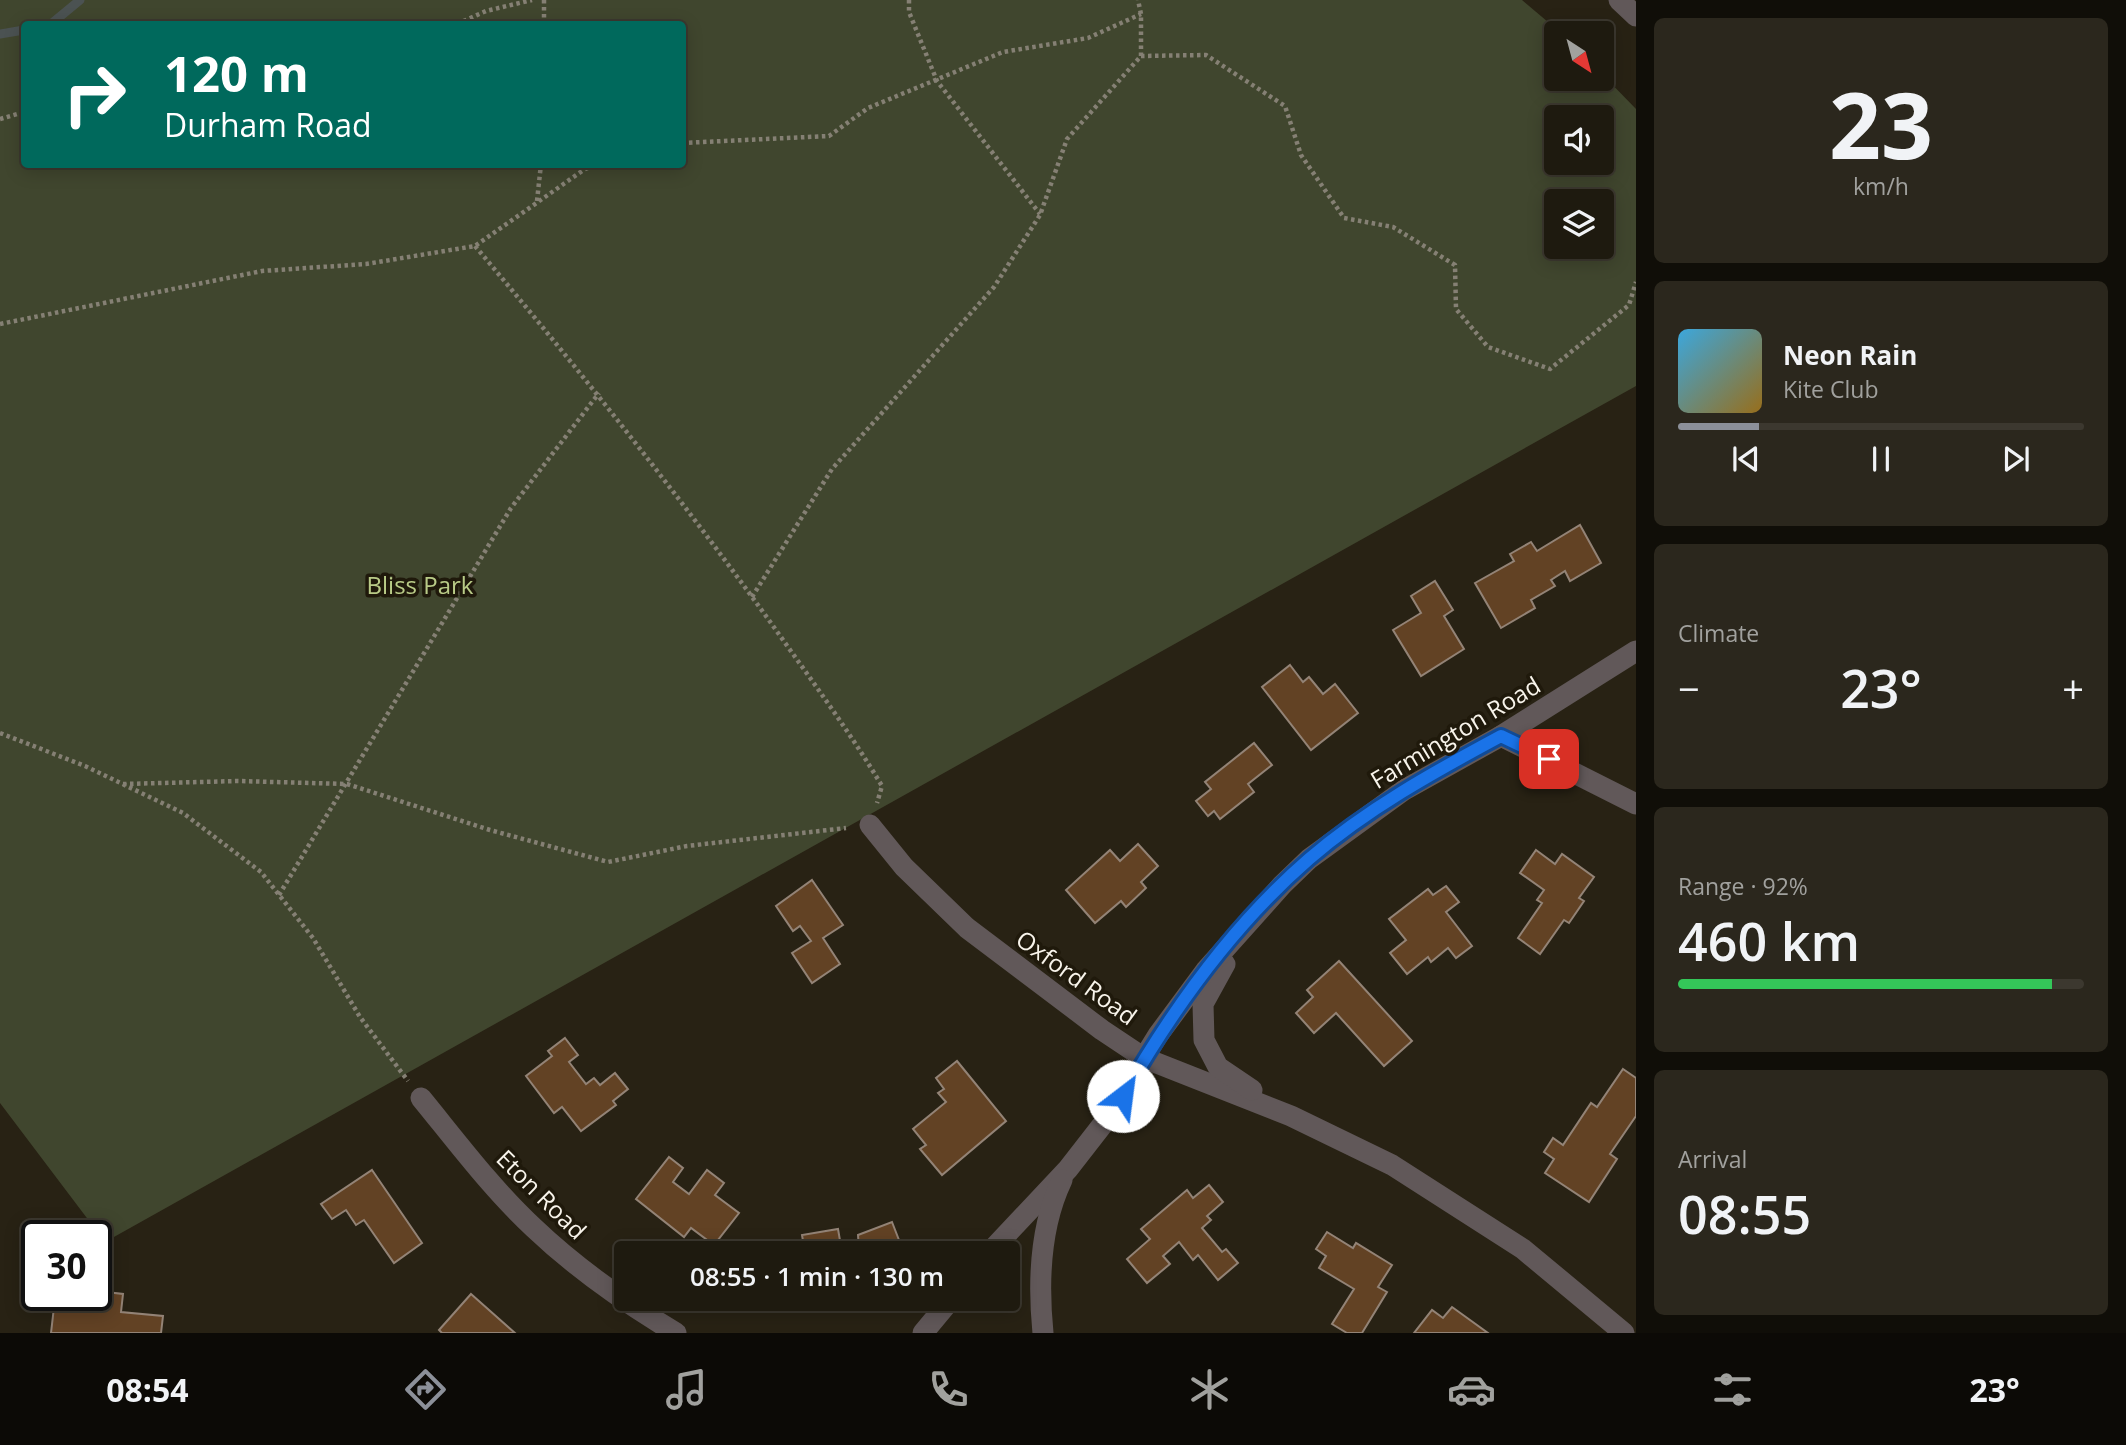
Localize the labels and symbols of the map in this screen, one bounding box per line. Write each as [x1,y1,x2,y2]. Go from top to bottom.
north arrow [1544,21,1614,91]
park label: Bliss Park [367,568,474,601]
street label: Farmington Road [1364,668,1546,796]
pin [1519,729,1579,789]
street label: Oxford Road [1010,922,1144,1032]
position arrow [1086,1059,1160,1133]
street label: Eton Road [490,1142,594,1246]
speed limit sign: 30 [21,1220,112,1311]

